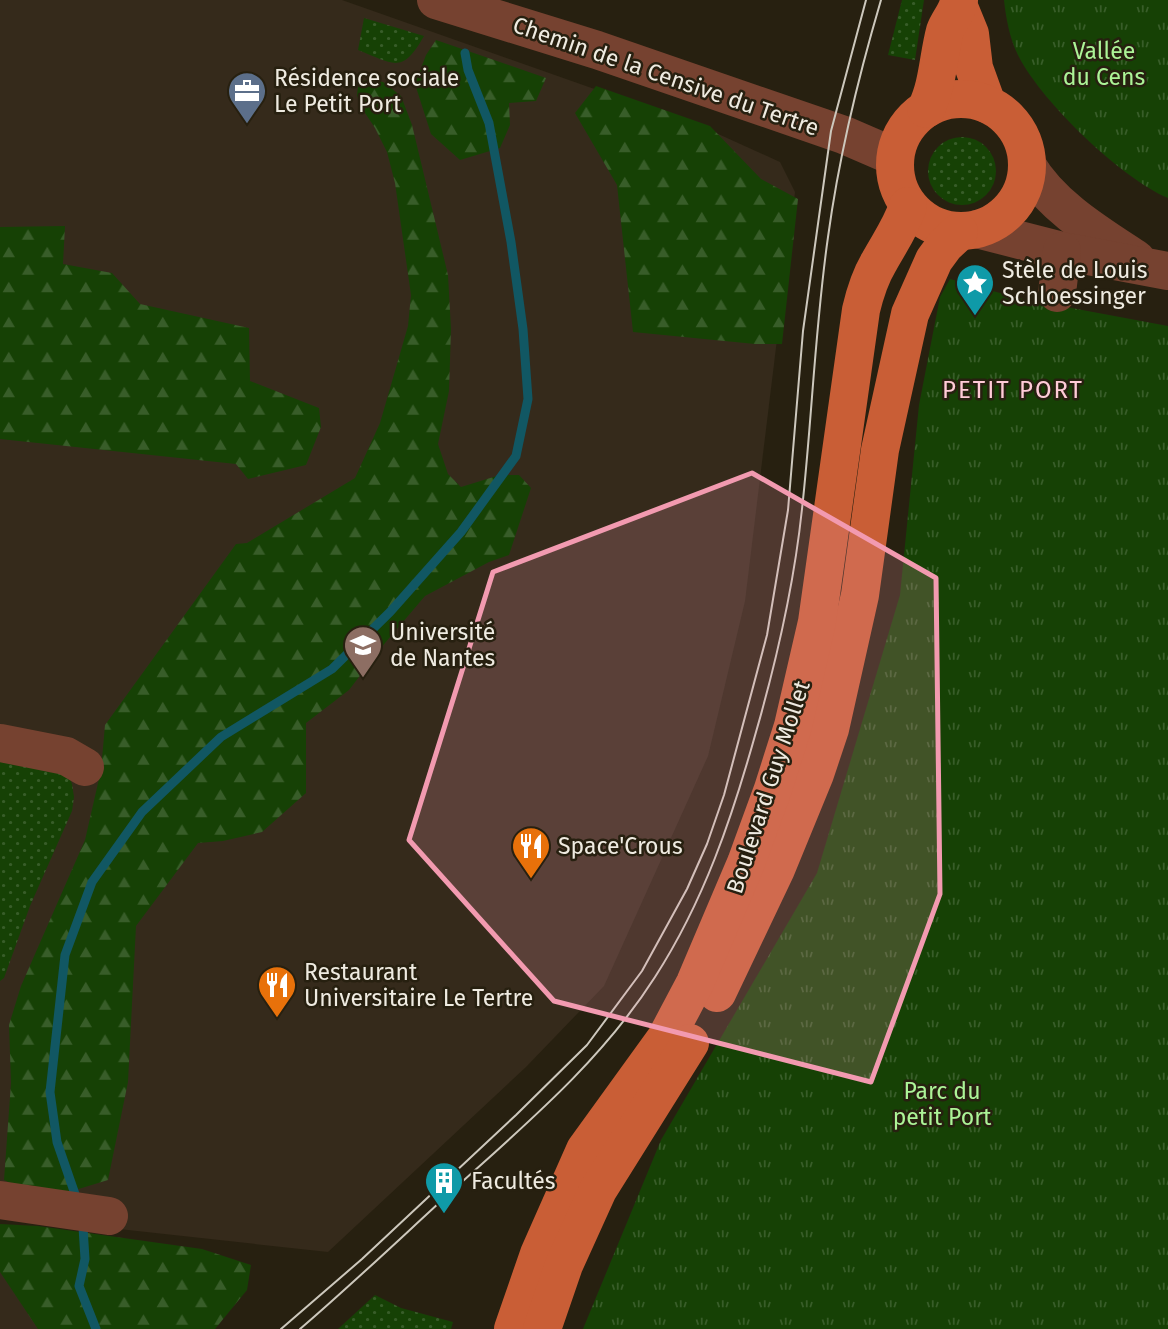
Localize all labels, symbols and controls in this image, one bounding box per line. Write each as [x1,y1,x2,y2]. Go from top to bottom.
street label: Chemin de la Censive du Tertre [509,10,823,142]
park label: Vallée du Cens [1063,37,1145,91]
place label: Résidence sociale Le Petit Port [274,64,459,118]
office icon: Résidence sociale Le Petit Port [226,70,268,125]
place label: Stèle de Louis Schloessinger [1002,256,1148,310]
place icon: Stèle de Louis Schloessinger [954,262,996,317]
district label: PETIT PORT [942,376,1084,404]
place label: Université de Nantes [390,618,495,672]
school or university icon: Université de Nantes [342,624,384,679]
street label: Boulevard Guy Mollet [720,676,816,897]
restaurant icon: Space'Crous [510,825,552,880]
place label: Space'Crous [558,832,683,860]
place label: Restaurant Universitaire Le Tertre [304,958,533,1012]
restaurant icon: Restaurant Universitaire Le Tertre [256,964,298,1019]
park label: Parc du petit Port [893,1077,992,1131]
building icon: Facultés [423,1160,465,1215]
place label: Facultés [471,1167,556,1195]

